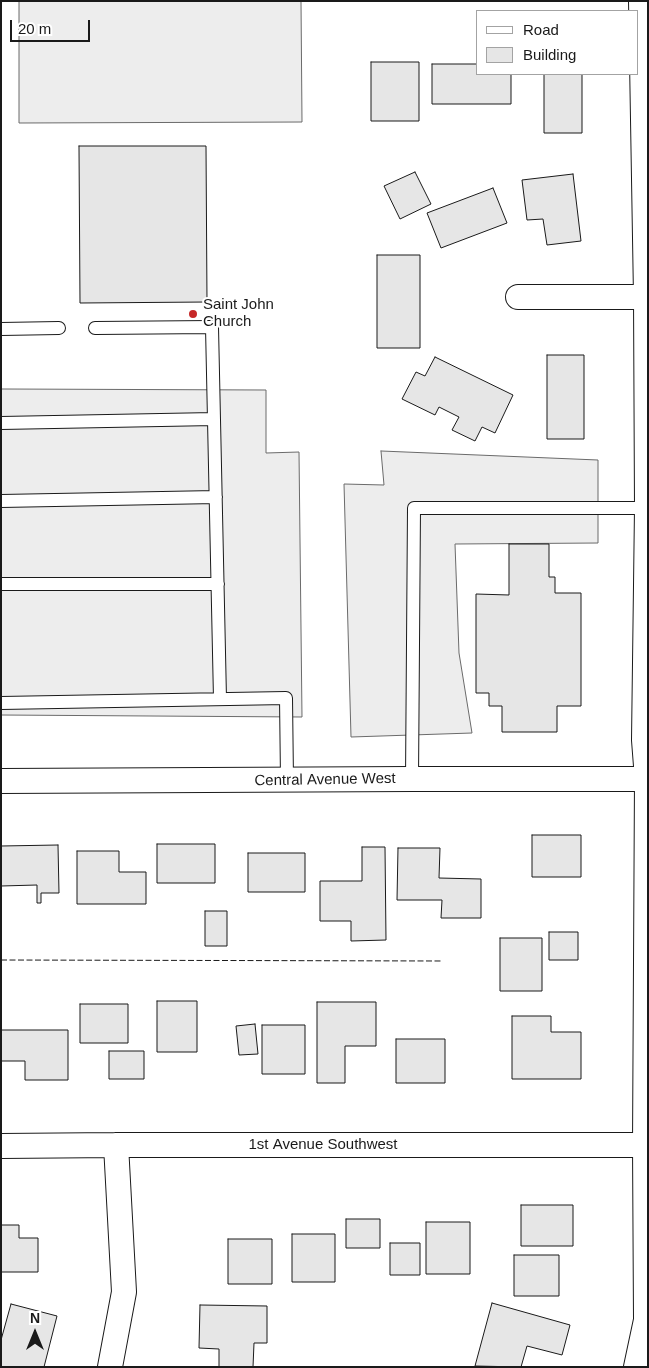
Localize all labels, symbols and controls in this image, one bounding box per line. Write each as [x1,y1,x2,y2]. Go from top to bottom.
scale bar [12,10,92,42]
legend [477,10,639,75]
text: 20 m [18,20,51,37]
text: Road [523,21,559,38]
text: Building [523,46,576,63]
place label: Saint John Church [203,296,274,331]
marker: Saint John Church [187,308,199,320]
street label: Central Avenue West [254,770,396,790]
street label: 1st Avenue Southwest [249,1136,397,1154]
north arrow [10,1308,60,1358]
text: N [30,1310,40,1326]

